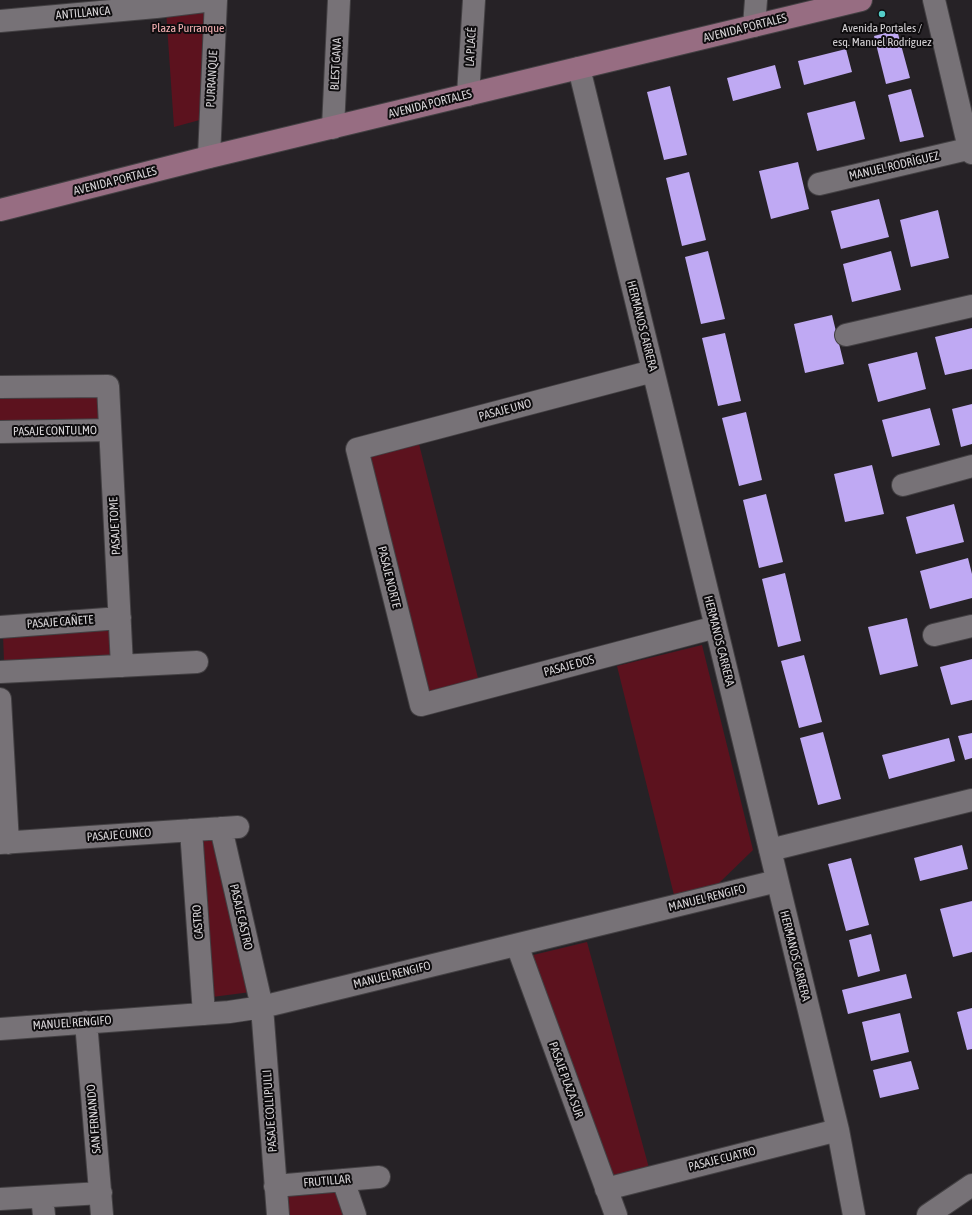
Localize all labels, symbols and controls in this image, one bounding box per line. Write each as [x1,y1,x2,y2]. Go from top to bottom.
street label: ANTILLANCA [55,3,111,23]
marker: Avenida Portales / esq. Manuel Rodríguez [877,9,887,19]
street label: AVENIDA PORTALES [702,11,788,45]
park label: Plaza Purranque [151,21,225,35]
place label: Avenida Portales / esq. Manuel Rodríguez [832,21,932,49]
street label: LA PLACÉ [463,27,479,67]
street label: BLEST GANA [327,37,345,91]
street label: PURRANQUE [203,50,221,108]
street label: AVENIDA PORTALES [387,87,473,121]
street label: MANUEL RODRÍGUEZ [848,149,940,183]
street label: AVENIDA PORTALES [72,164,158,198]
street label: HERMANOS CARRERA [624,279,660,373]
street label: PASAJE UNO [477,396,533,424]
street label: PASAJE CONTULMO [13,423,97,439]
street label: PASAJE TOME [106,497,124,555]
street label: PASAJE NORTE [374,545,404,609]
street label: HERMANOS CARRERA [701,594,737,688]
street label: PASAJE CAÑETE [26,612,94,632]
street label: PASAJE DOS [542,652,596,680]
street label: PASAJE CUNCO [86,826,152,844]
street label: MANUEL RENGIFO [667,881,747,915]
street label: PASAJE CASTRO [226,883,256,951]
street label: CASTRO [190,904,206,940]
street label: HERMANOS CARRERA [777,909,813,1003]
street label: MANUEL RENGIFO [352,958,432,992]
street label: MANUEL RENGIFO [32,1013,112,1033]
street label: PASAJE PLAZA SUR [546,1040,586,1120]
street label: PASAJE COLLIPULLI [260,1069,280,1153]
street label: SAN FERNANDO [84,1084,104,1154]
street label: PASAJE CUATRO [687,1144,757,1174]
street label: FRUTILLAR [303,1172,351,1190]

